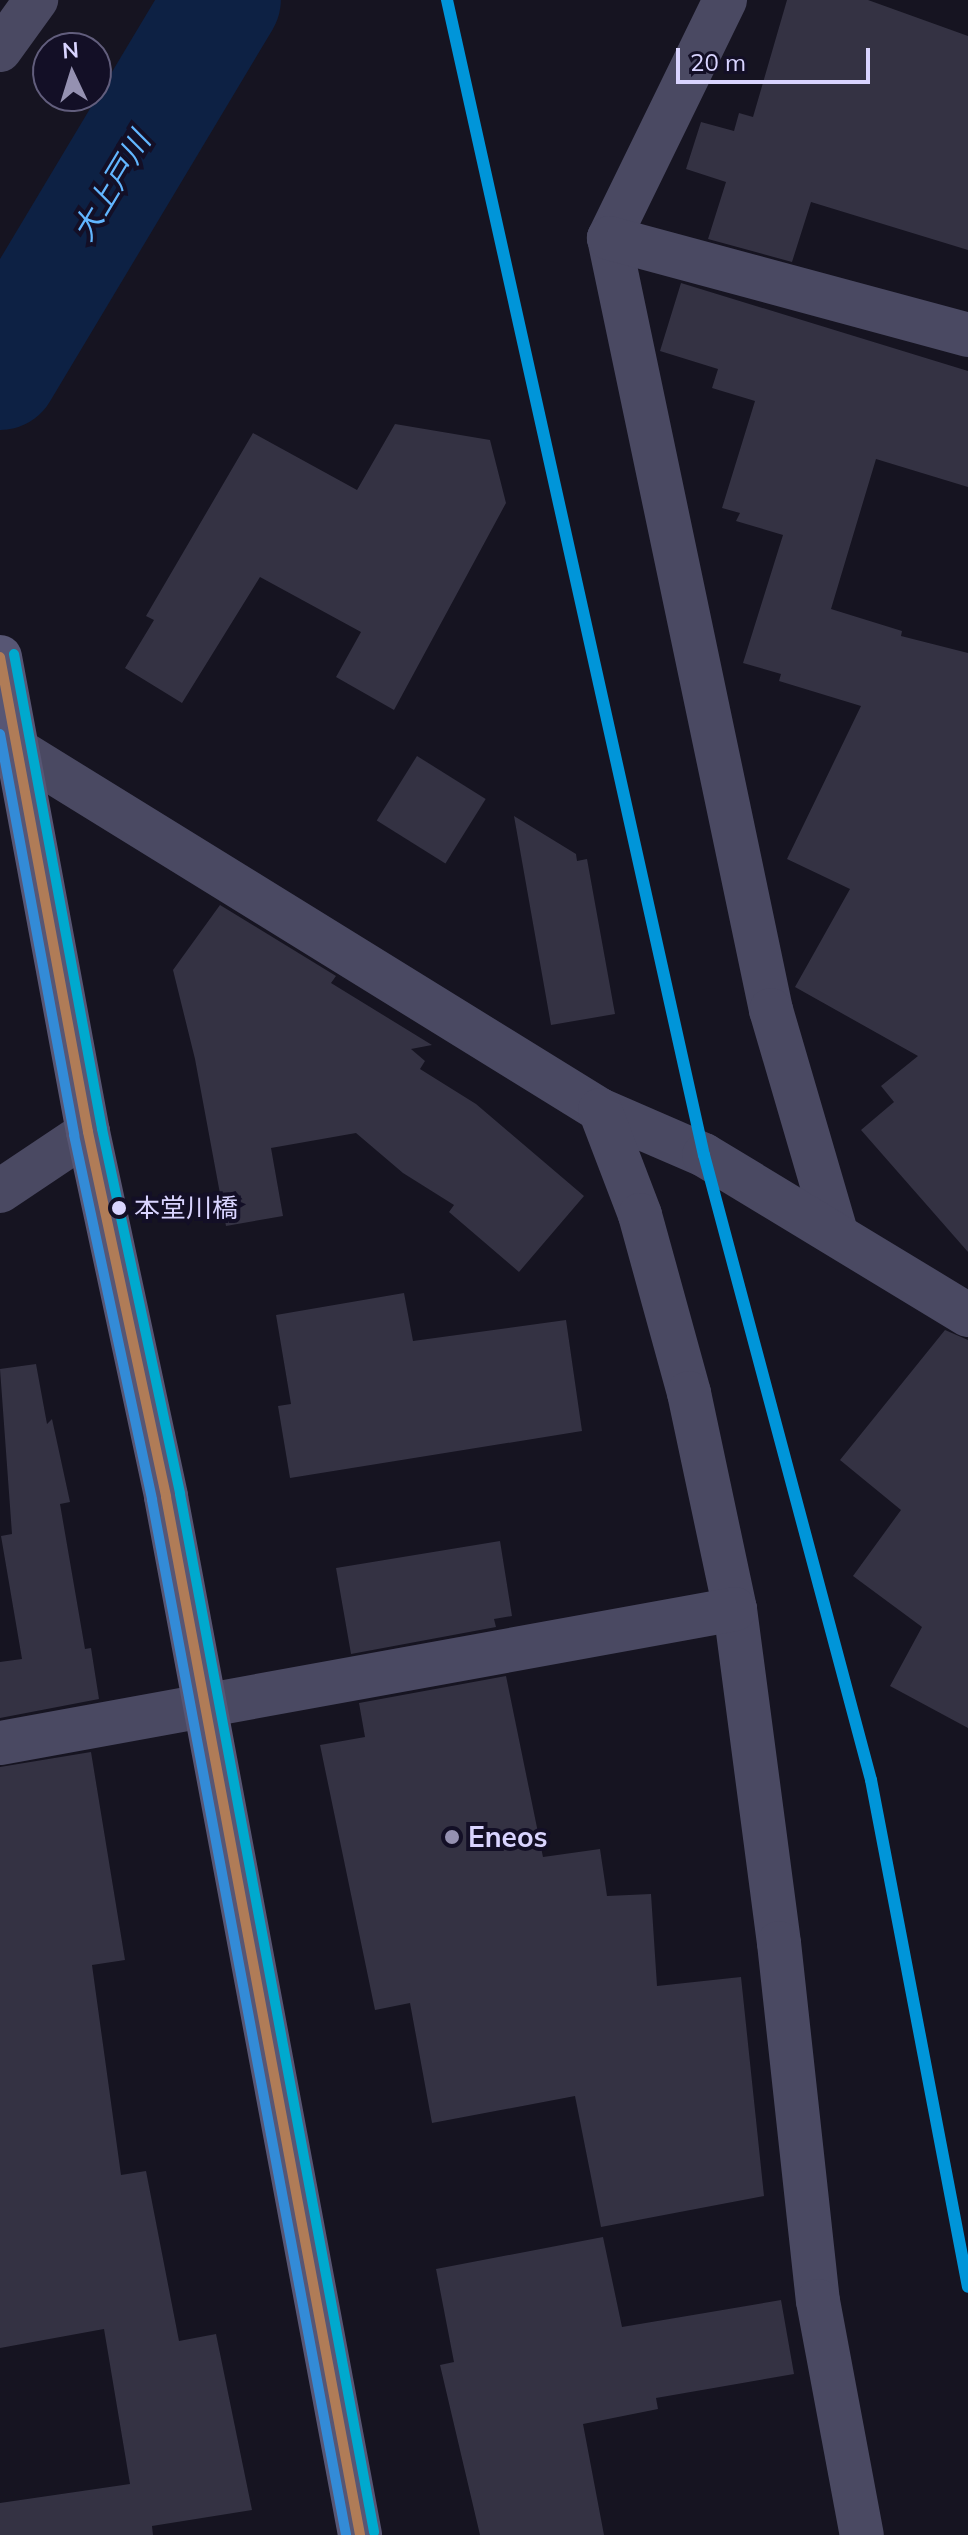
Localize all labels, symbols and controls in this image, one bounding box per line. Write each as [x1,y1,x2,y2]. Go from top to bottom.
north arrow [32,32,112,112]
scale bar [680,32,874,82]
text: N [61,36,80,65]
text: 20 m [690,47,746,77]
water label: 大上戸川 [65,125,157,247]
place label: 本堂川橋 [134,1192,238,1224]
marker: 本堂川橋 [111,1200,127,1216]
place label: Eneos [468,1820,547,1854]
marker: Eneos [443,1828,461,1846]

